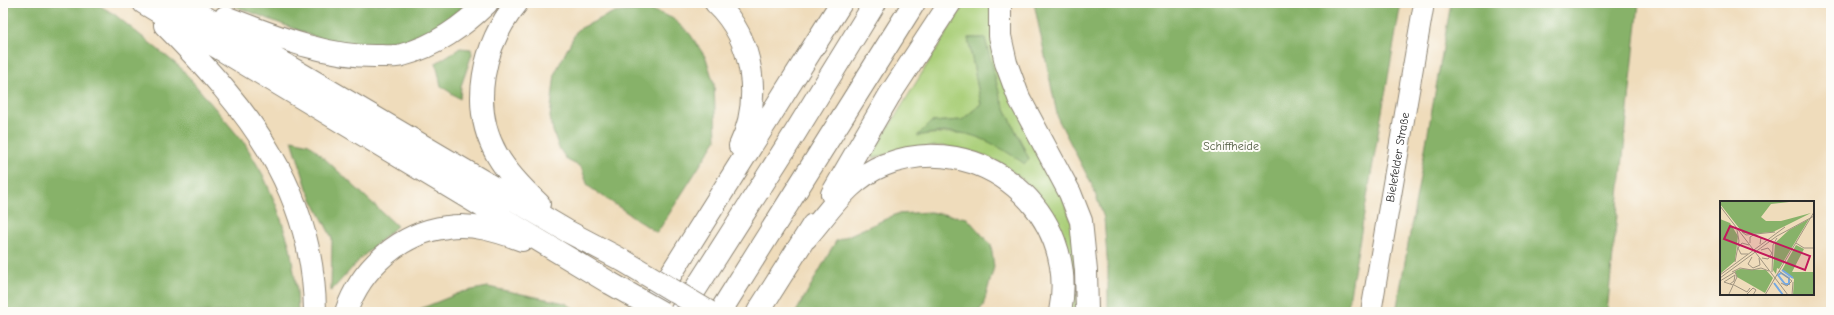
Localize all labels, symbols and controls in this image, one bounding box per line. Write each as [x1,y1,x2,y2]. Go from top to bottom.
street label: Bielefelder Straße [1383,111,1412,203]
park label: Schiffheide [1203,139,1259,153]
inset map [1720,201,1814,295]

